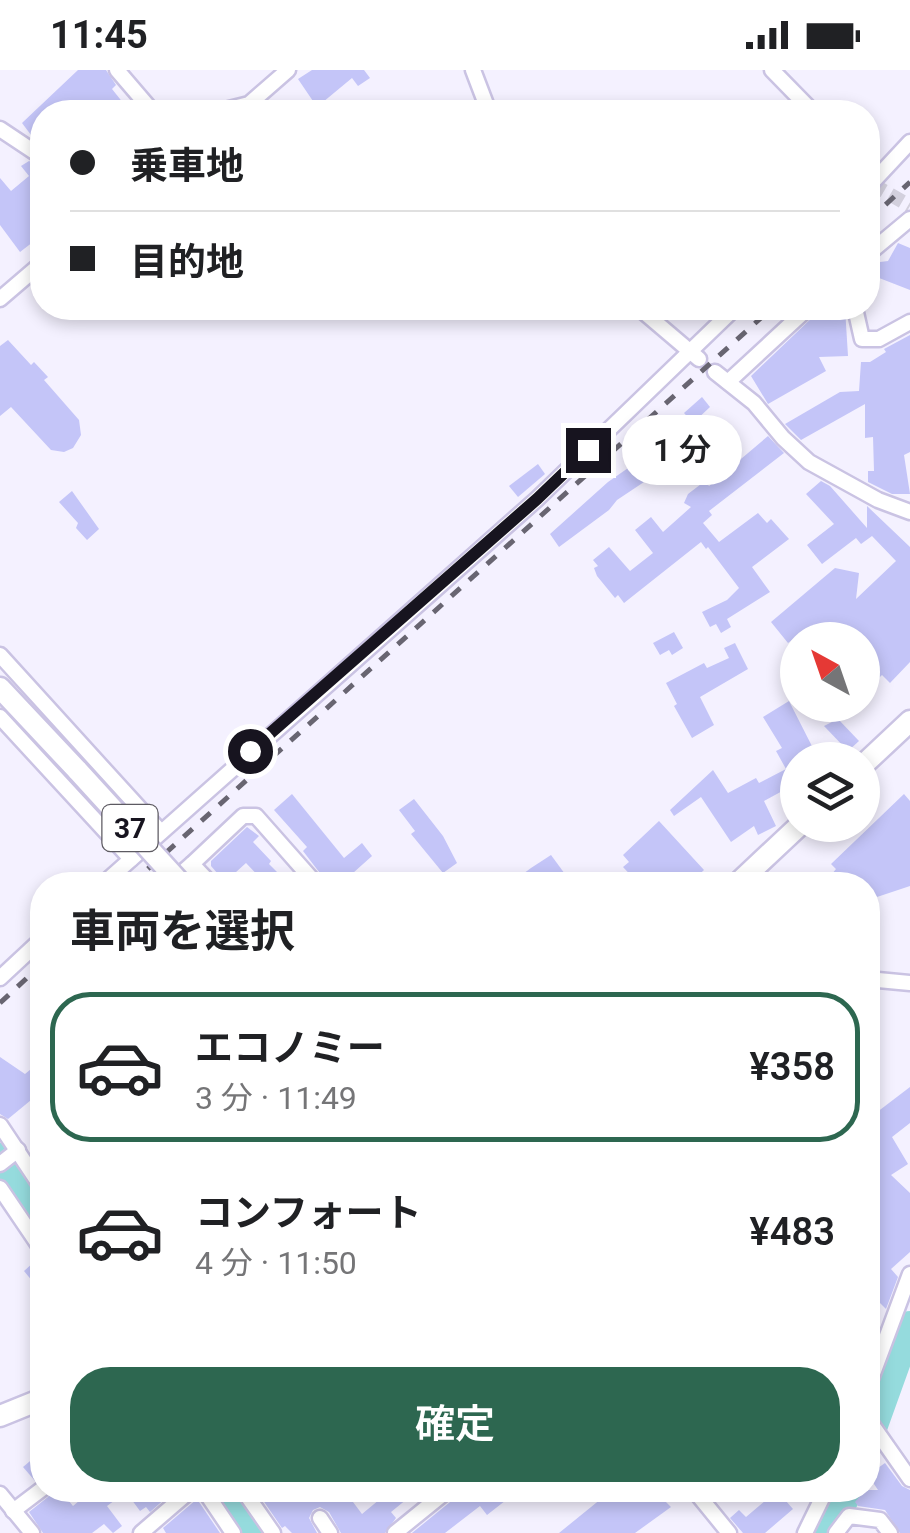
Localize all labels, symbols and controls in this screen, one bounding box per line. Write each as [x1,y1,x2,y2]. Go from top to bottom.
text: 11:45 [50,13,148,57]
text: 乗車地 [130,144,244,188]
text: 目的地 [130,240,244,284]
callout: 1 分 [623,415,743,485]
route end [566,428,611,473]
text: 1 分 [653,431,711,469]
north arrow [780,622,880,722]
map controls [780,622,880,842]
route start [228,729,273,774]
button: layers [780,742,880,842]
road number: 37 [102,805,158,851]
text: 車両を選択 [70,905,295,958]
icon: car [75,1022,165,1112]
text: エコノミー [195,1026,385,1070]
text: ¥358 [750,1045,835,1089]
text: 3 分 · 11:49 [195,1079,357,1117]
icon: car [75,1187,165,1277]
text: コンフォート [195,1191,422,1235]
text: ¥483 [750,1210,835,1254]
text: 4 分 · 11:50 [195,1244,357,1282]
button: 確定 [70,1367,840,1482]

